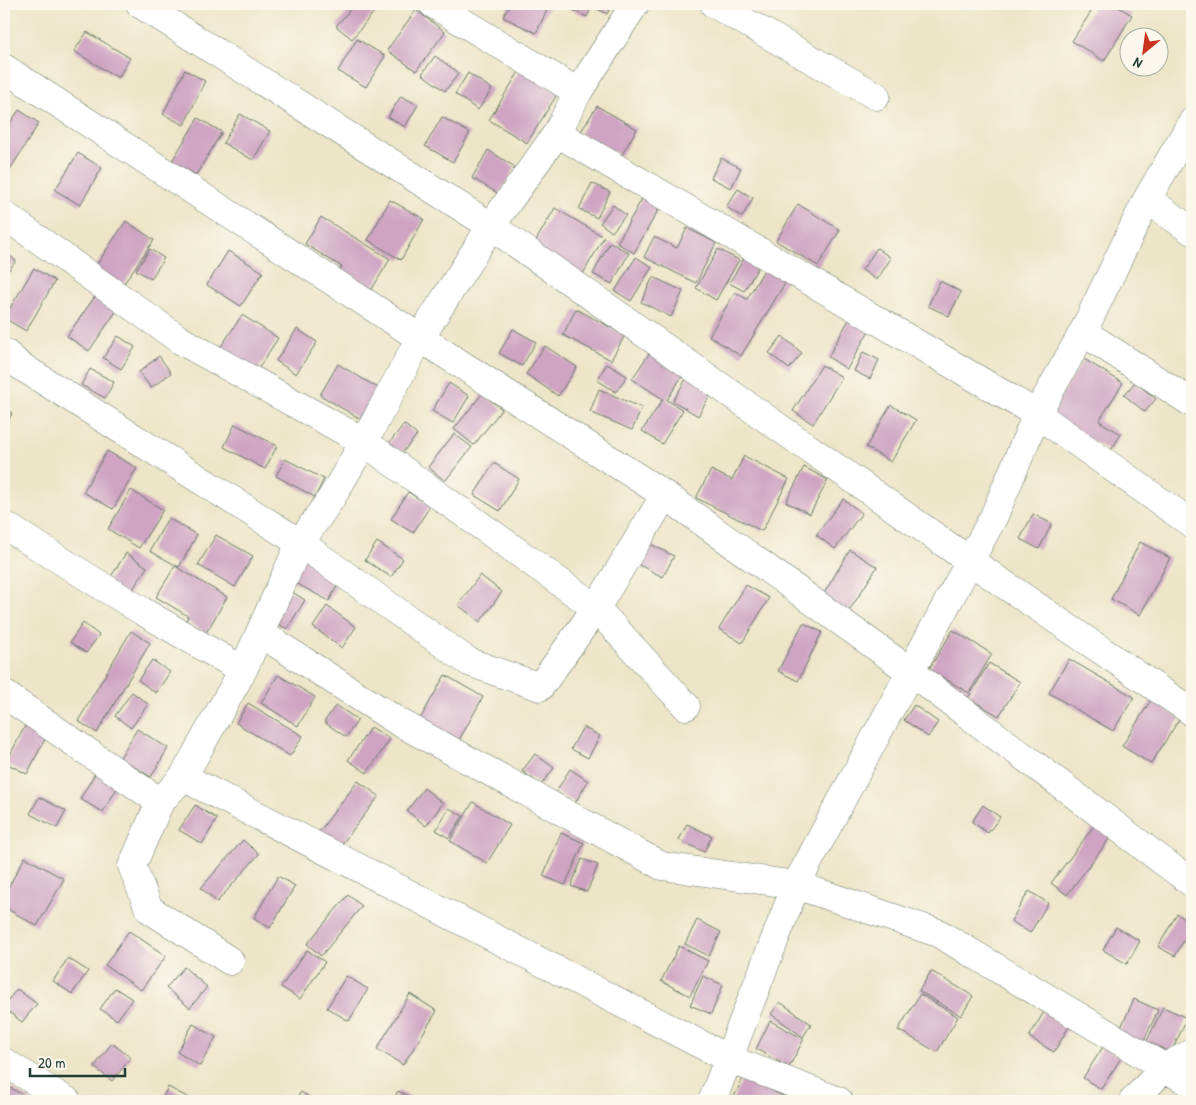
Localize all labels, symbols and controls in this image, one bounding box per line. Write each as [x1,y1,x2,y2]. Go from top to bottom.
north arrow [1118,28,1168,78]
text: N [1129,53,1145,74]
scale bar [30,1045,125,1077]
text: 20 m [38,1052,65,1073]

